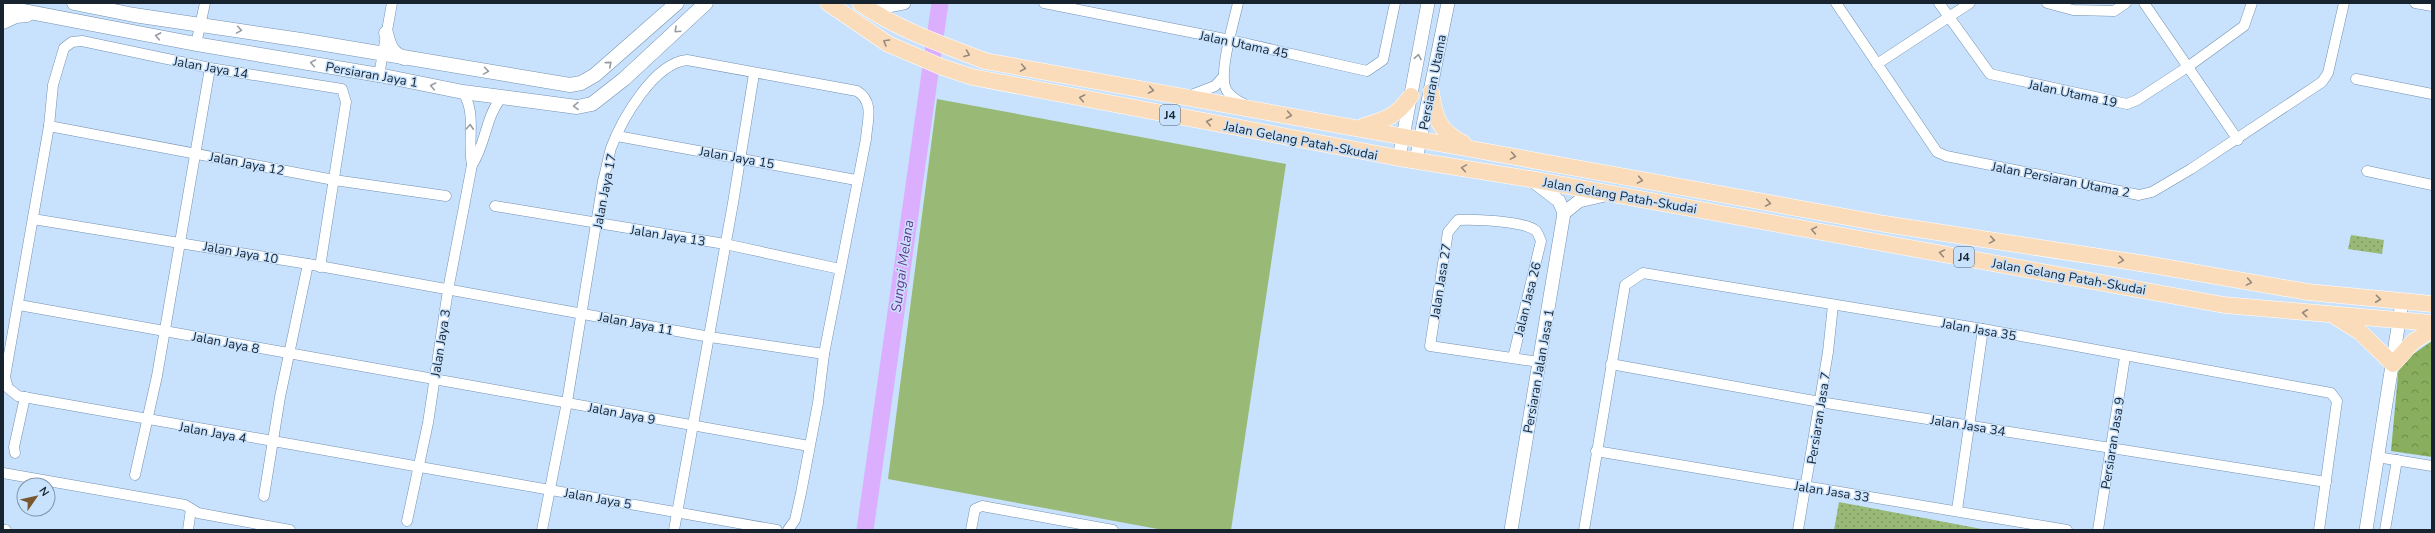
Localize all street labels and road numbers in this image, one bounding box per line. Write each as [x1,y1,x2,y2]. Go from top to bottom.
street label: Jalan Utama 45 [1197,27,1290,63]
street label: Persiaran Utama [1415,33,1451,131]
street label: Jalan Jaya 14 [171,52,250,83]
street label: Persiaran Jaya 1 [324,58,419,92]
street label: Jalan Utama 19 [2026,76,2119,112]
road number: J4 [1160,105,1180,125]
street label: Jalan Gelang Patah-Skudai [1221,117,1379,165]
street label: Jalan Jaya 15 [697,142,776,173]
street label: Jalan Jaya 12 [207,148,286,180]
street label: Jalan Jaya 17 [589,152,621,231]
street label: Jalan Persiaran Utama 2 [1989,158,2131,202]
street label: Jalan Gelang Patah-Skudai [1540,173,1698,218]
street label: Jalan Jaya 13 [628,221,707,251]
street label: Jalan Jaya 10 [201,237,280,268]
street label: Jalan Jasa 27 [1426,242,1456,321]
road number: J4 [1954,247,1974,267]
street label: Jalan Gelang Patah-Skudai [1989,254,2147,299]
street label: Jalan Jasa 26 [1510,260,1546,339]
street label: Jalan Jaya 3 [427,308,455,379]
street label: Jalan Jaya 11 [596,308,675,340]
street label: Persiaran Jalan Jasa 1 [1519,308,1559,435]
street label: Jalan Jasa 35 [1939,314,2018,345]
street label: Jalan Jaya 8 [190,327,261,358]
street label: Persiaran Jasa 7 [1803,371,1835,466]
street label: Persiaran Jasa 9 [2097,396,2129,491]
street label: Jalan Jaya 9 [586,398,657,429]
street label: Jalan Jasa 34 [1928,411,2007,441]
street label: Jalan Jaya 4 [177,418,248,448]
street label: Jalan Jasa 33 [1792,477,1871,507]
street label: Jalan Jaya 5 [562,484,633,514]

